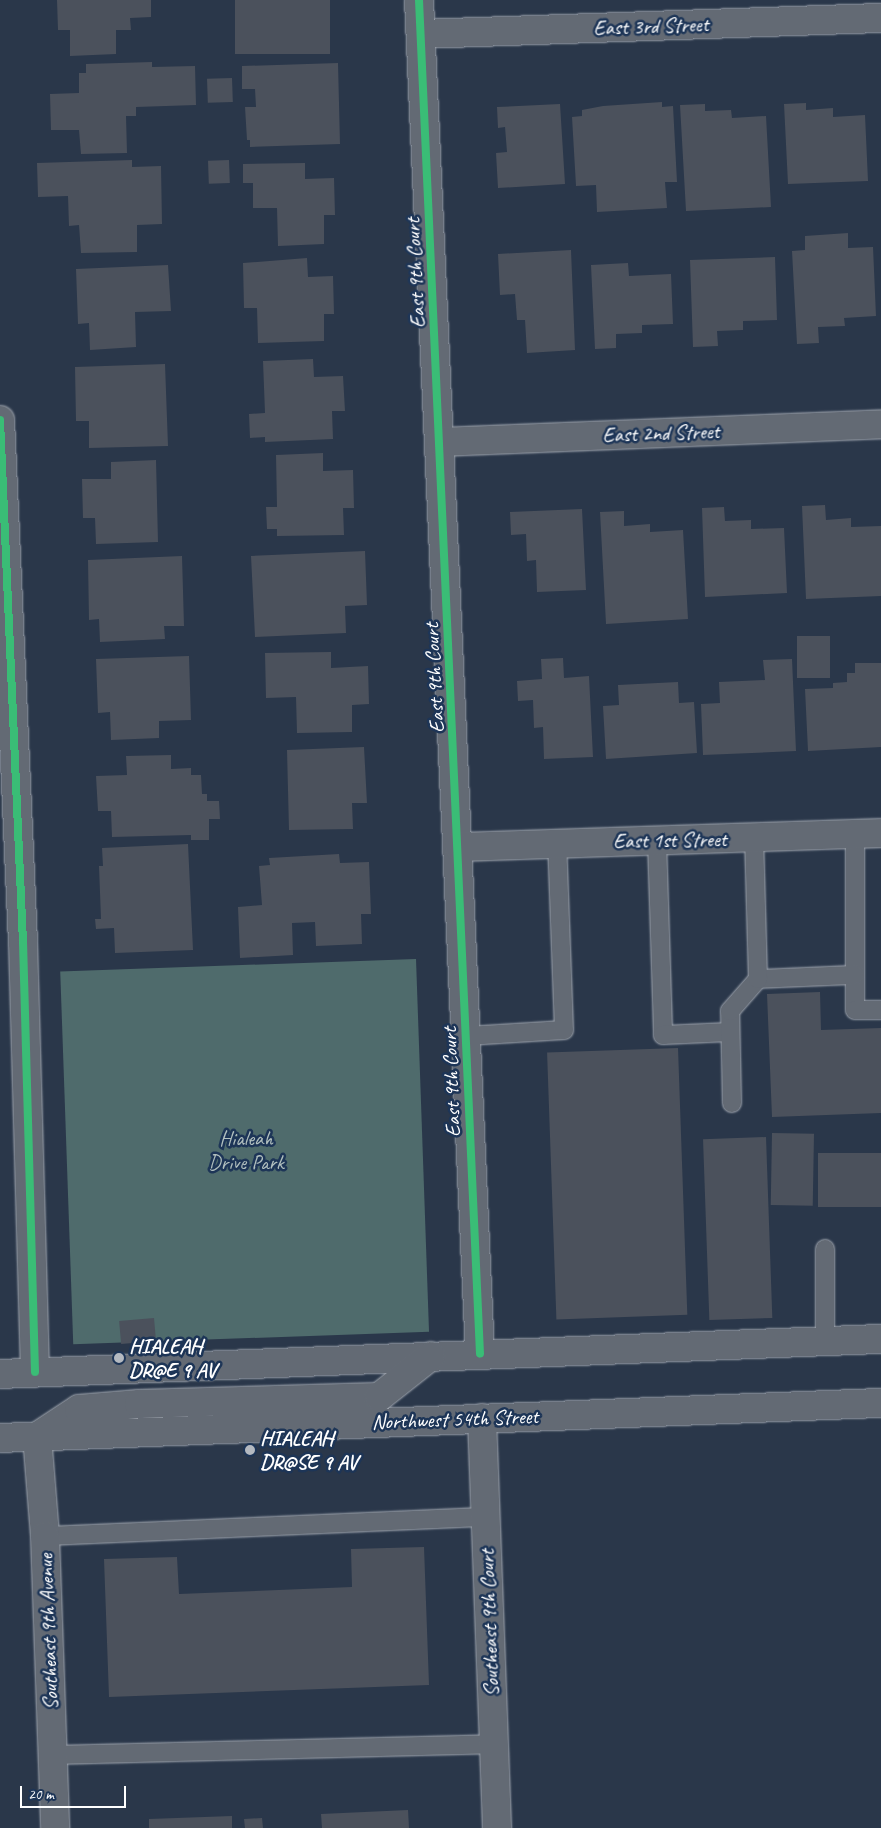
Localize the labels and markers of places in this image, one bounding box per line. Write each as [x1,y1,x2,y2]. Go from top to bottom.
place label: HIALEAH DR@E 9 AV [129,1333,216,1383]
marker: HIALEAH DR@E 9 AV [113,1352,125,1364]
place label: HIALEAH DR@SE 9 AV [260,1425,357,1475]
marker: HIALEAH DR@SE 9 AV [244,1444,256,1456]

